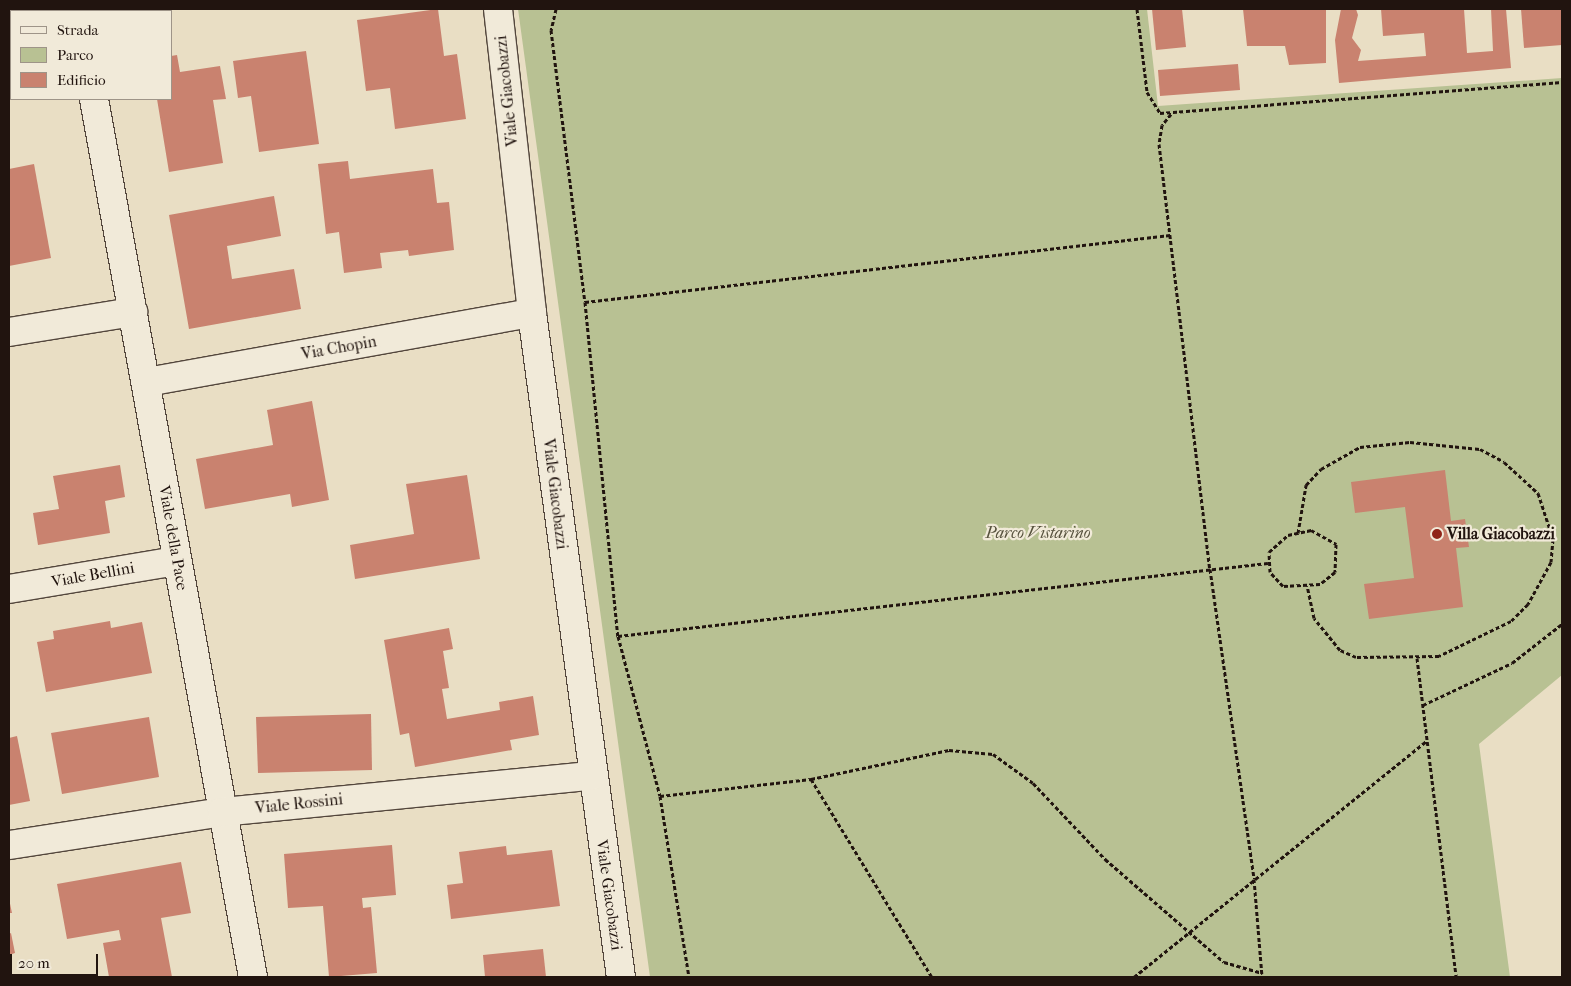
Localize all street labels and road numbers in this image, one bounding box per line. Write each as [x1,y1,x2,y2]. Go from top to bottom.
street label: Viale Giacobazzi [492,35,522,147]
street label: Via Chopin [300,332,378,364]
street label: Viale Giacobazzi [539,438,571,550]
street label: Viale della Pace [154,484,192,592]
street label: Viale Bellini [50,558,136,592]
street label: Viale Rossini [254,790,344,818]
street label: Viale Giacobazzi [592,839,626,951]

